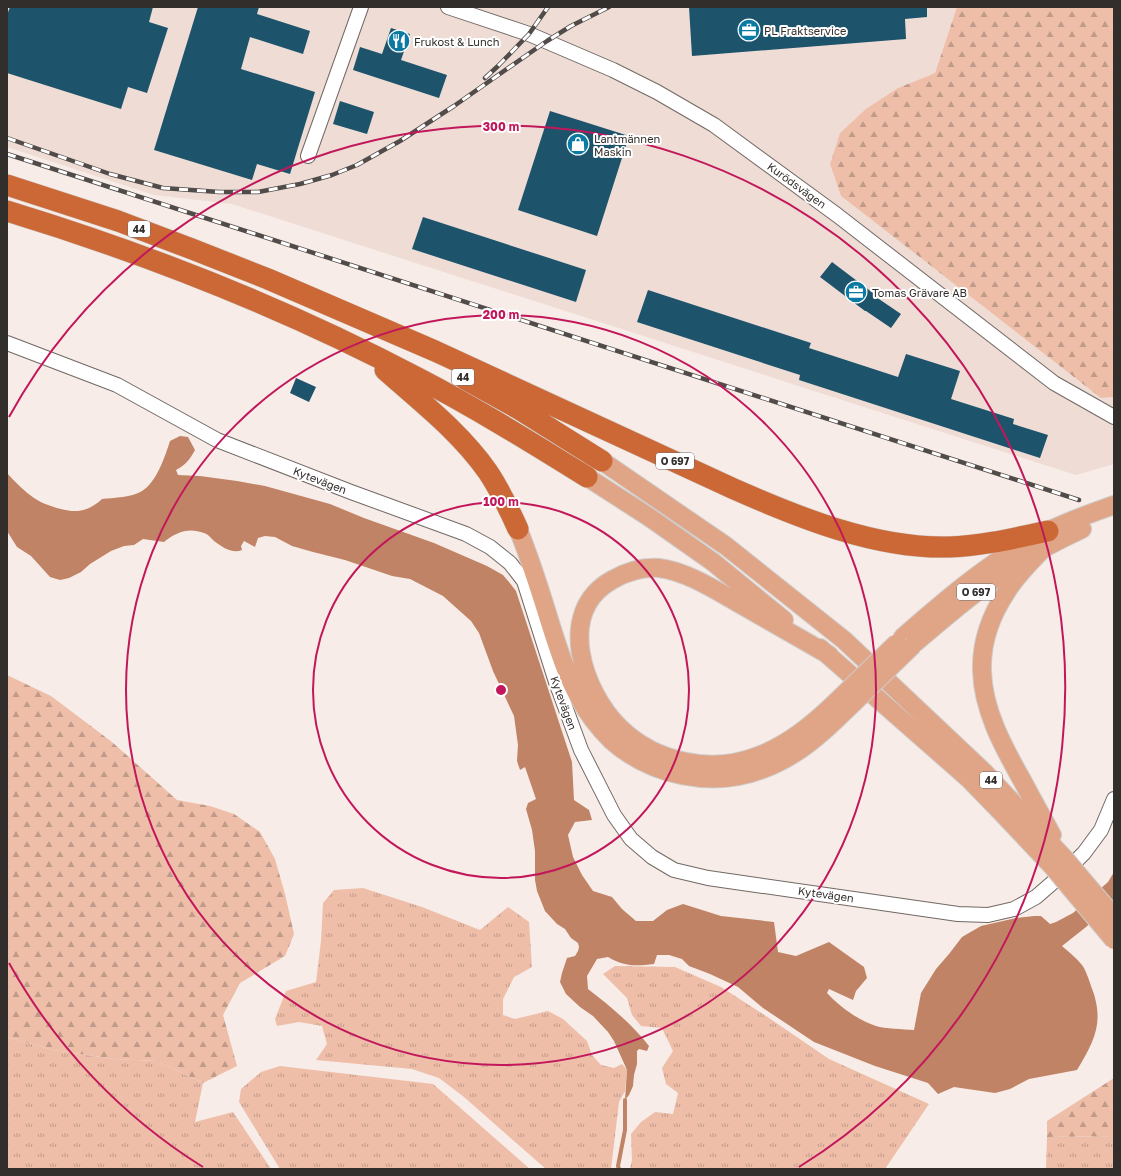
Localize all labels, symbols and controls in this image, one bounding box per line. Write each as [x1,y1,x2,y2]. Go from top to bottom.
office icon: PL Fraktservice [736,17,762,43]
place label: PL Fraktservice [764,24,846,37]
restaurant icon: Frukost & Lunch [386,28,412,54]
place label: Frukost & Lunch [414,35,499,48]
text: 300 m [483,119,519,134]
shop icon: Lantmännen Maskin [565,131,591,157]
place label: Lantmännen Maskin [594,132,660,158]
street label: Kurödsvägen [765,159,829,211]
road number: 44 [128,221,150,237]
office icon: Tomas Grävare AB [843,279,869,305]
place label: Tomas Grävare AB [872,286,967,299]
text: 200 m [483,307,519,322]
road number: 44 [452,369,474,385]
road number: O 697 [656,453,694,469]
street label: Kytevägen [291,464,349,496]
text: 100 m [483,494,519,509]
road number: O 697 [957,584,995,600]
street label: Kytevägen [548,674,580,732]
centre of rings [494,683,508,697]
road number: 44 [980,772,1002,788]
street label: Kytevägen [797,884,855,904]

